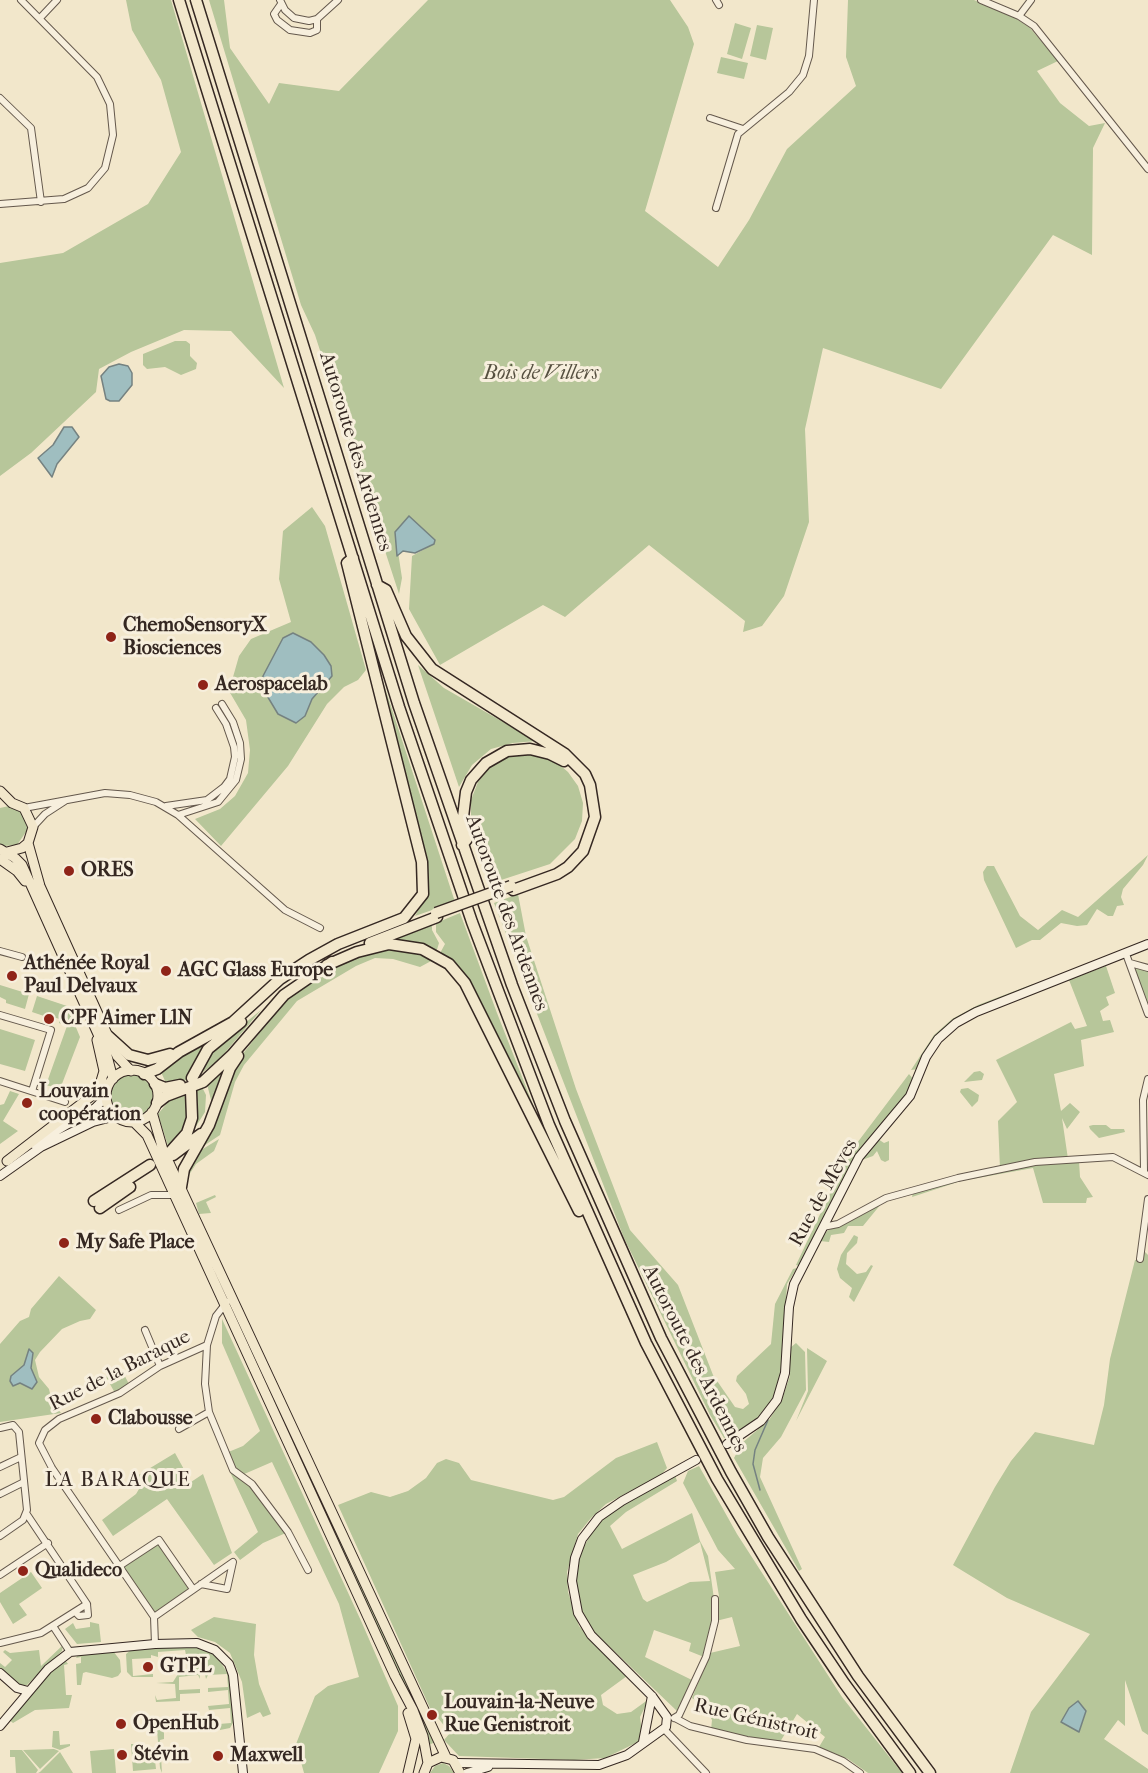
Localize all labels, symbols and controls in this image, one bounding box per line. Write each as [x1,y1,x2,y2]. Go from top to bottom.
street label: Autoroute des Ardennes [313,350,397,554]
park label: Bois de Villers [484,362,598,386]
place label: ChemoSensoryX Biosciences [123,614,267,661]
marker: ChemoSensoryX Biosciences [104,630,118,644]
place label: Aerospacelab [215,673,328,697]
marker: Aerospacelab [196,678,210,692]
street label: Autoroute des Ardennes [459,812,553,1014]
place label: ORES [81,859,134,883]
marker: ORES [62,864,76,878]
place label: Athénée Royal Paul Delvaux [24,952,149,999]
place label: AGC Glass Europe [178,959,333,983]
marker: AGC Glass Europe [159,964,173,978]
marker: Athénée Royal Paul Delvaux [5,969,19,983]
place label: CPF Aimer LlN [61,1007,192,1031]
marker: CPF Aimer LlN [42,1012,56,1026]
place label: Louvain coopération [39,1080,141,1127]
marker: Louvain coopération [20,1096,34,1110]
street label: Rue de Mèves [785,1135,863,1251]
place label: My Safe Place [76,1231,194,1255]
marker: My Safe Place [57,1236,71,1250]
street label: Autoroute des Ardennes [636,1261,752,1457]
street label: Rue de la Baraque [45,1325,195,1417]
place label: Clabousse [108,1407,193,1431]
marker: Clabousse [89,1412,103,1426]
district label: LA BARAQUE [45,1468,191,1494]
place label: Qualideco [35,1559,122,1583]
marker: Qualideco [16,1564,30,1578]
place label: GTPL [160,1655,212,1679]
marker: GTPL [141,1660,155,1674]
place label: Louvain-la-Neuve Rue Genistroit [444,1691,594,1738]
street label: Rue Génistroit [691,1694,821,1746]
marker: Louvain-la-Neuve Rue Genistroit [425,1708,439,1722]
place label: OpenHub [133,1712,219,1736]
marker: OpenHub [114,1717,128,1731]
place label: Stévin [134,1743,189,1767]
place label: Maxwell [230,1744,303,1768]
marker: Stévin [115,1748,129,1762]
marker: Maxwell [211,1749,225,1763]

